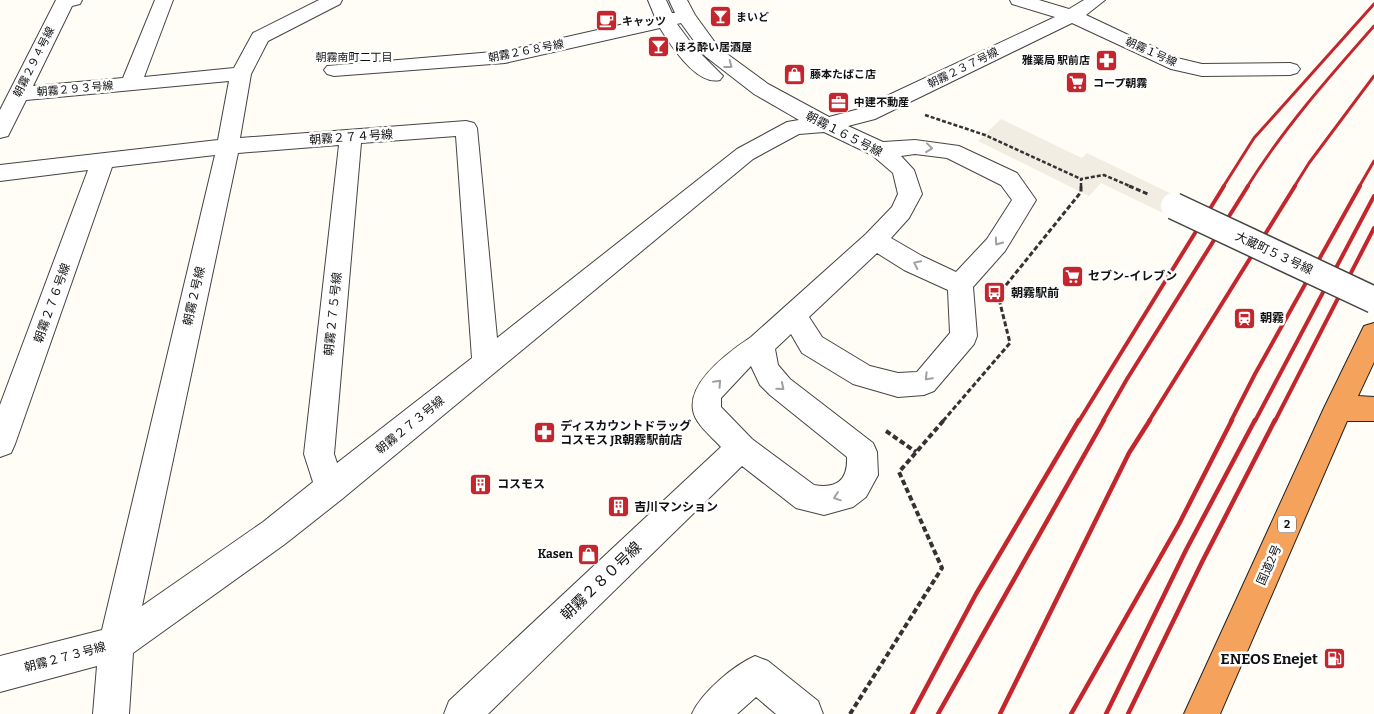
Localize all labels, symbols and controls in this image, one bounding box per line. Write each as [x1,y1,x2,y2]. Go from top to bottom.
bar icon: まいど [708,5,732,29]
cafe icon: キャッツ [594,9,618,33]
place label: まいど [736,11,769,24]
place label: キャッツ [622,15,666,28]
street label: 朝霧２９４号線 [11,25,57,99]
bar icon: ほろ酔い居酒屋 [647,35,671,59]
street label: 朝霧１号線 [1123,35,1179,69]
street label: 朝霧２６８号線 [487,37,565,65]
place label: ほろ酔い居酒屋 [675,41,752,54]
street label: 朝霧２３７号線 [926,45,1000,91]
pharmacy icon: 雅薬局 駅前店 [1094,48,1118,72]
district label: 朝霧南町二丁目 [316,51,393,64]
place label: 雅薬局 駅前店 [1022,54,1090,67]
one-way arrow [723,59,733,68]
shop icon: 藤本たばこ店 [782,62,806,86]
place label: 藤本たばこ店 [810,68,876,81]
supermarket icon: コープ朝霧 [1065,71,1089,95]
place label: コープ朝霧 [1093,77,1147,90]
street label: 朝霧２９３号線 [36,79,114,99]
office icon: 中建不動産 [826,90,850,114]
place label: 中建不動産 [854,96,909,109]
street label: 朝霧１６５号線 [803,109,885,159]
street label: 朝霧２７４号線 [309,127,393,147]
one-way arrow [925,142,933,153]
street label: 大蔵町５３号線 [1233,229,1315,277]
one-way arrow [995,236,1004,246]
one-way arrow [913,260,922,270]
street label: 朝霧２７６号線 [31,261,73,345]
supermarket icon: セブン-イレブン [1060,264,1084,288]
street label: 朝霧２号線 [180,265,208,327]
place label: セブン-イレブン [1088,269,1177,283]
street label: 朝霧２７５号線 [322,271,344,357]
bus stop icon: 朝霧駅前 [983,281,1007,305]
place label: 朝霧駅前 [1011,286,1059,300]
station icon: 朝霧 [1232,306,1256,330]
place label: 朝霧 [1260,311,1284,325]
one-way arrow [925,371,934,380]
one-way arrow [712,379,721,388]
one-way arrow [775,382,784,391]
street label: 朝霧２７３号線 [373,393,447,457]
place label: ディスカウントドラッグ コスモス JR朝霧駅前店 [560,419,691,447]
pharmacy icon: ディスカウントドラッグ コスモス JR朝霧駅前店 [532,421,556,445]
building icon: コスモス [469,472,493,496]
place label: コスモス [497,477,545,491]
one-way arrow [834,491,842,501]
building icon: 吉川マンション [606,495,630,519]
place label: 吉川マンション [634,500,718,514]
road number: 2 [1278,516,1296,532]
street label: 朝霧２８０号線 [557,538,645,624]
shop icon: Kasen [577,542,601,566]
street label: 国道2号 [1254,543,1284,587]
place label: Kasen [538,547,573,561]
street label: 朝霧２７３号線 [23,639,107,675]
fuel station icon: ENEOS Enejet [1322,647,1346,671]
place label: ENEOS Enejet [1221,650,1318,668]

